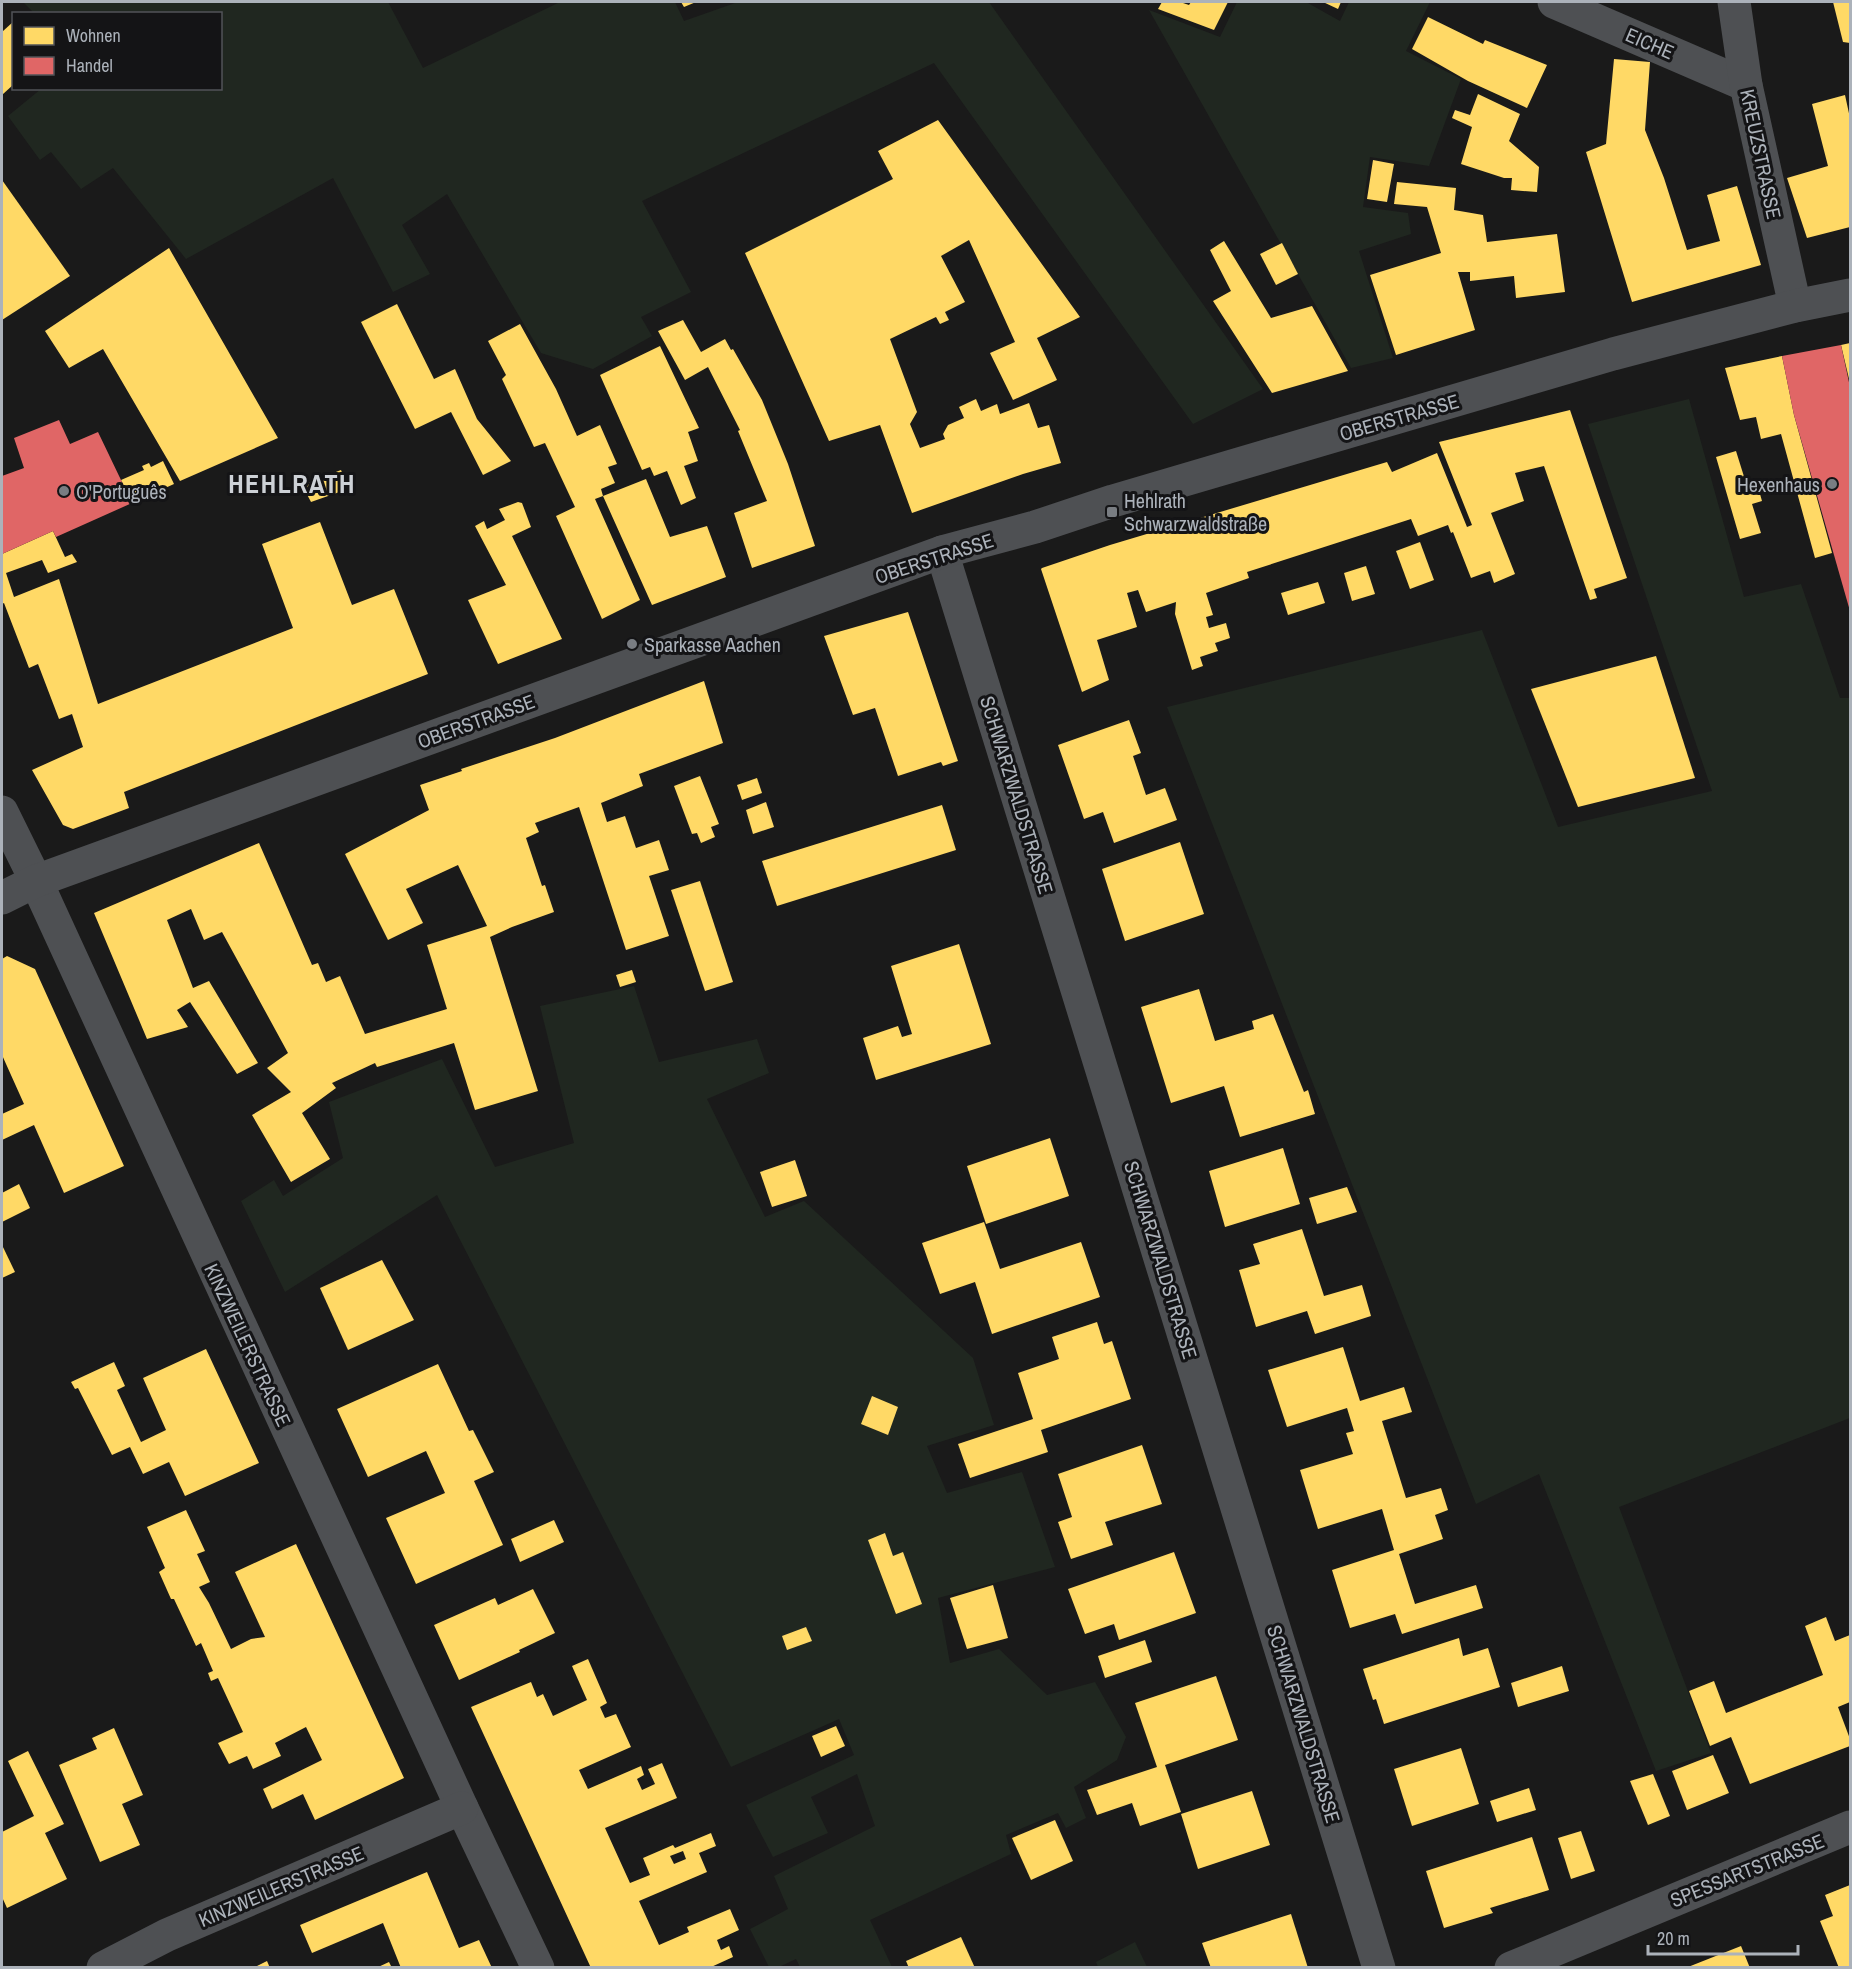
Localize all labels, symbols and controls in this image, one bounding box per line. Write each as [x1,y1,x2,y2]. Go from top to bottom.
legend [12,12,222,90]
street label: EICHE [1622,21,1678,65]
text: Wohnen [66,23,121,48]
text: Handel [66,53,113,78]
street label: KREUZSTRASSE [1734,87,1788,221]
street label: OBERSTRASSE [1336,387,1462,447]
district label: HEHLRATH [228,466,356,501]
place label: Hexenhaus [1737,471,1820,498]
marker: Hexenhaus [1825,477,1839,491]
place label: O'Português [76,478,167,505]
marker: O'Português [57,484,71,498]
place label: Hehlrath Schwarzwaldstraße [1124,487,1267,537]
marker: Hehlrath Schwarzwaldstraße [1105,505,1119,519]
street label: OBERSTRASSE [871,526,997,590]
place label: Sparkasse Aachen [644,631,781,658]
marker: Sparkasse Aachen [625,637,639,651]
street label: OBERSTRASSE [414,687,538,755]
street label: SCHWARZWALDSTRASSE [974,693,1060,897]
street label: SCHWARZWALDSTRASSE [1118,1158,1204,1362]
street label: KINZWEILERSTRASSE [198,1259,298,1431]
street label: SCHWARZWALDSTRASSE [1261,1622,1347,1826]
street label: SPESSARTSTRASSE [1666,1827,1828,1913]
street label: KINZWEILERSTRASSE [194,1839,368,1933]
scale bar [1648,1918,1798,1956]
text: 20 m [1657,1926,1690,1951]

